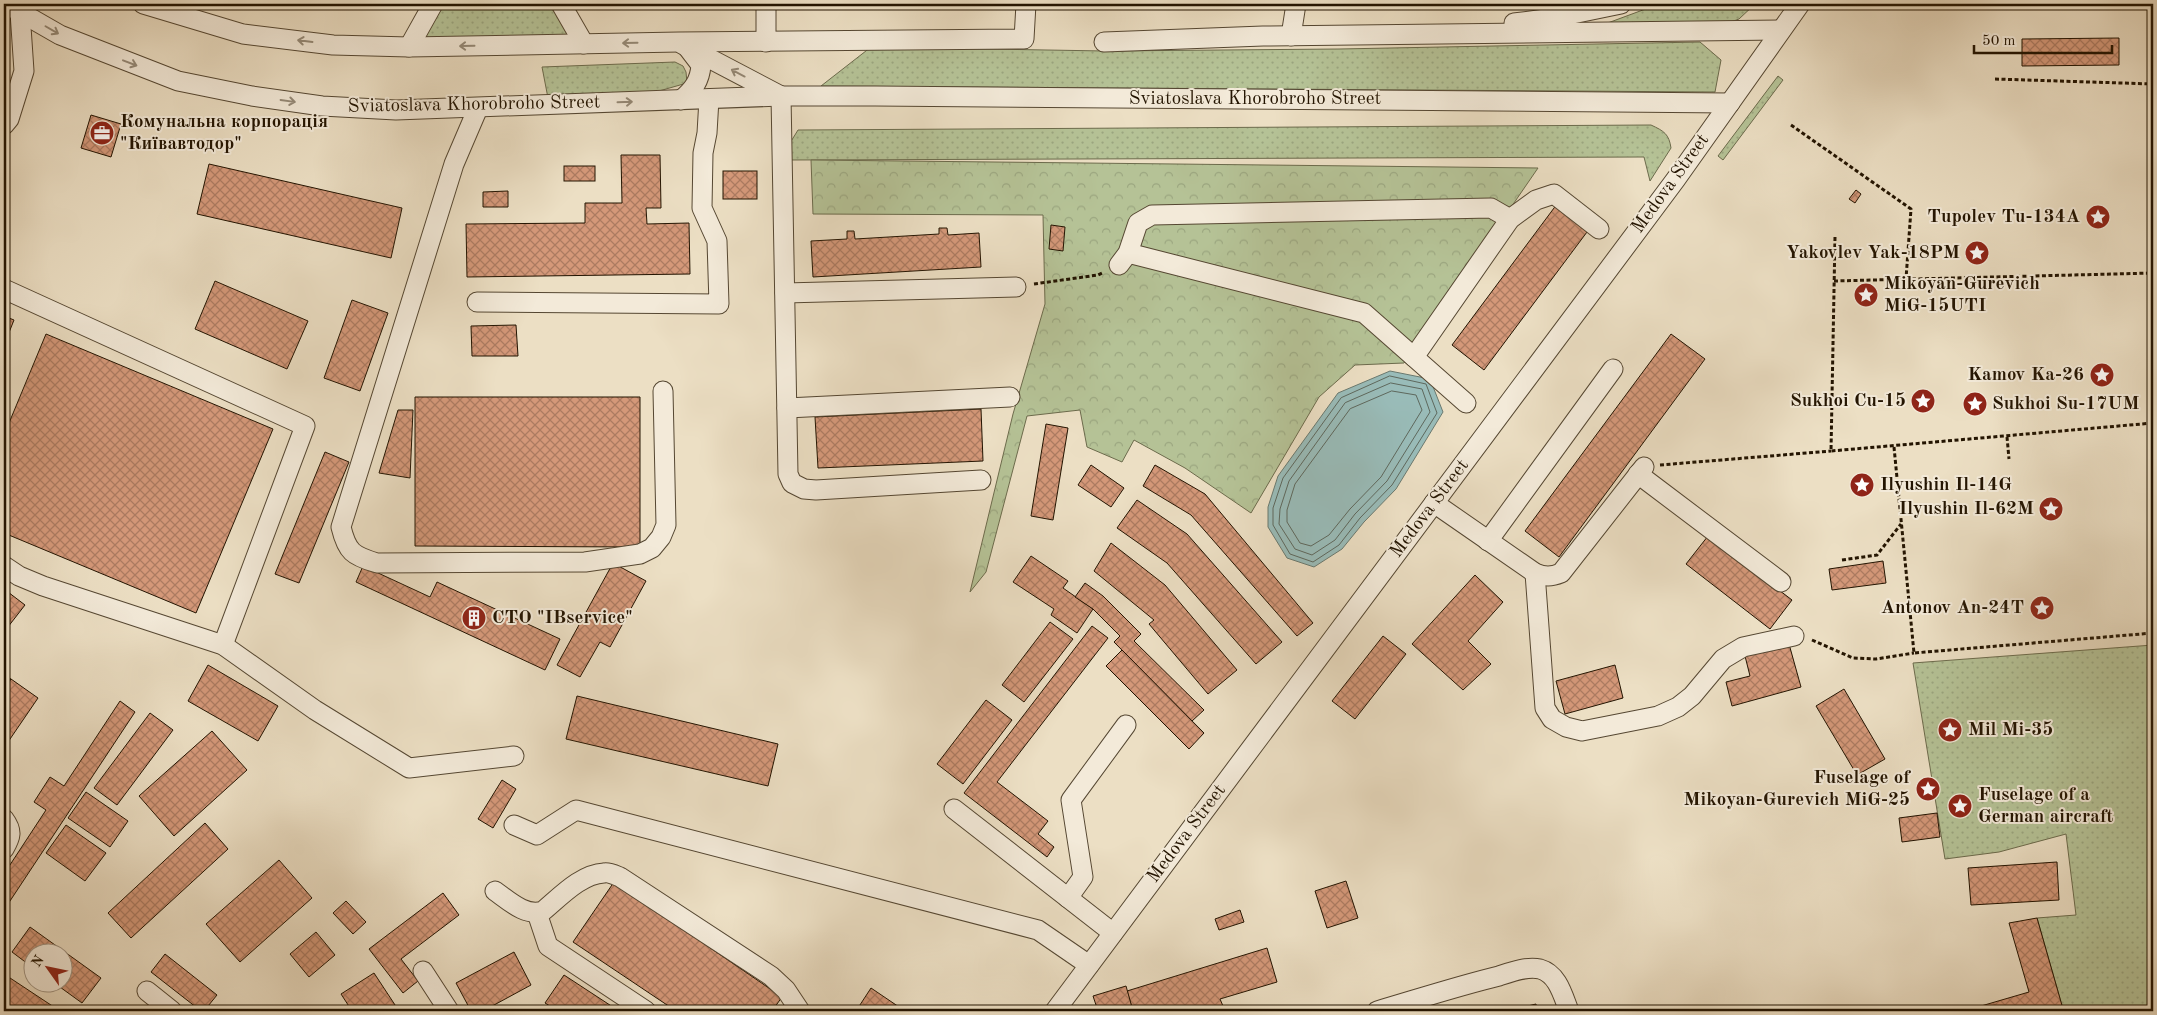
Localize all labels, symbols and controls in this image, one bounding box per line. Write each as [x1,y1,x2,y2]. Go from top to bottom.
scale bar [1974,22,2112,54]
one-way arrow [44,25,59,35]
text: 50 m [1982,34,2016,49]
one-way arrow [297,36,313,46]
one-way arrow [622,38,638,48]
one-way arrow [460,41,476,51]
one-way arrow [122,59,138,68]
one-way arrow [730,68,745,78]
street label: Sviatoslava Khorobroho Street [1129,90,1381,109]
street label: Sviatoslava Khorobroho Street [348,93,600,117]
one-way arrow [279,97,295,107]
one-way arrow [616,98,632,107]
place label: Комунальна корпорація "Київавтодор" [120,113,328,154]
office icon: Комунальна корпорація "Київавтодор" [89,120,115,146]
street label: Medova Street [1629,131,1713,237]
place icon: Tupolev Tu-134A [2085,204,2111,230]
place label: Tupolev Tu-134A [1927,208,2080,227]
place icon: Yakovlev Yak-18PM [1964,240,1990,266]
place label: Yakovlev Yak-18PM [1786,244,1960,263]
place label: Mikoyan-Gurevich MiG-15UTI [1884,275,2040,316]
place icon: Mikoyan-Gurevich MiG-15UTI [1853,282,1879,308]
place icon: Kamov Ka-26 [2089,362,2115,388]
place label: Kamov Ka-26 [1967,366,2084,385]
place icon: Sukhoi Cu-15 [1910,388,1936,414]
place icon: Sukhoi Su-17UM [1962,391,1988,417]
place label: Sukhoi Cu-15 [1790,392,1906,411]
place label: Sukhoi Su-17UM [1992,395,2139,414]
street label: Medova Street [1387,456,1473,562]
place icon: Ilyushin Il-14G [1849,472,1875,498]
place label: Ilyushin Il-14G [1880,476,2012,495]
place icon: Ilyushin Il-62M [2038,496,2064,522]
place label: Ilyushin Il-62M [1899,500,2034,519]
place icon: Antonov An-24T [2029,595,2055,621]
place label: Antonov An-24T [1881,599,2024,618]
building icon: СТО "IBservice" [461,605,487,631]
place label: СТО "IBservice" [492,609,633,628]
place icon: Mil Mi-35 [1937,717,1963,743]
place label: Mil Mi-35 [1968,721,2053,740]
place label: Fuselage of Mikoyan-Gurevich MiG-25 [1684,769,1911,810]
place icon: Fuselage of Mikoyan-Gurevich MiG-25 [1915,776,1941,802]
street label: Medova Street [1144,781,1230,887]
place label: Fuselage of a German aircraft [1978,786,2114,827]
place icon: Fuselage of a German aircraft [1947,793,1973,819]
north arrow [22,942,72,992]
text: N [29,953,47,970]

